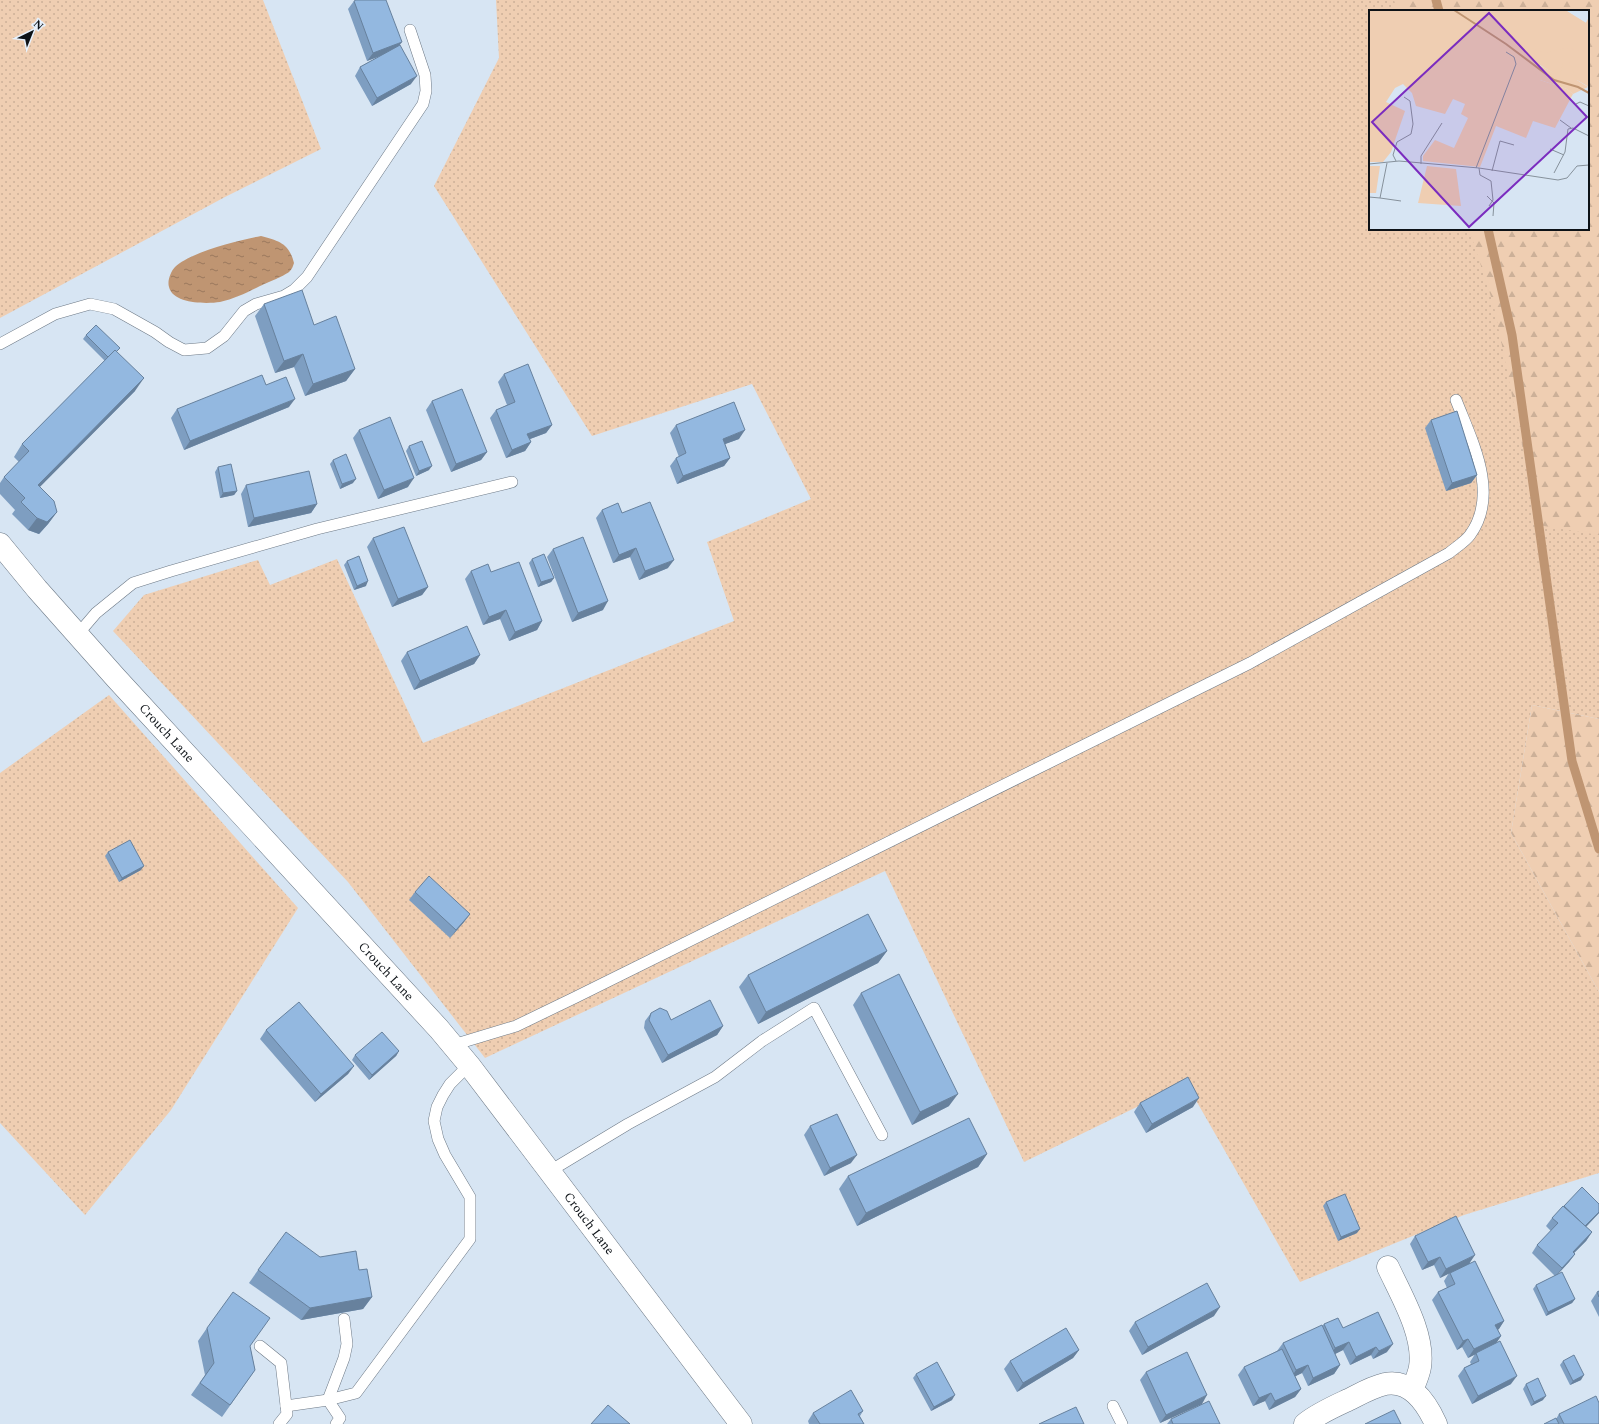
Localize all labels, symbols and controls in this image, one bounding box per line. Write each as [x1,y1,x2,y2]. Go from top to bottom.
inset map [1369,10,1589,230]
north arrow [12,12,52,52]
text: N [29,16,48,34]
street label: Crouch Lane [134,699,199,767]
street label: Crouch Lane [353,937,419,1006]
street label: Crouch Lane [559,1188,620,1259]

